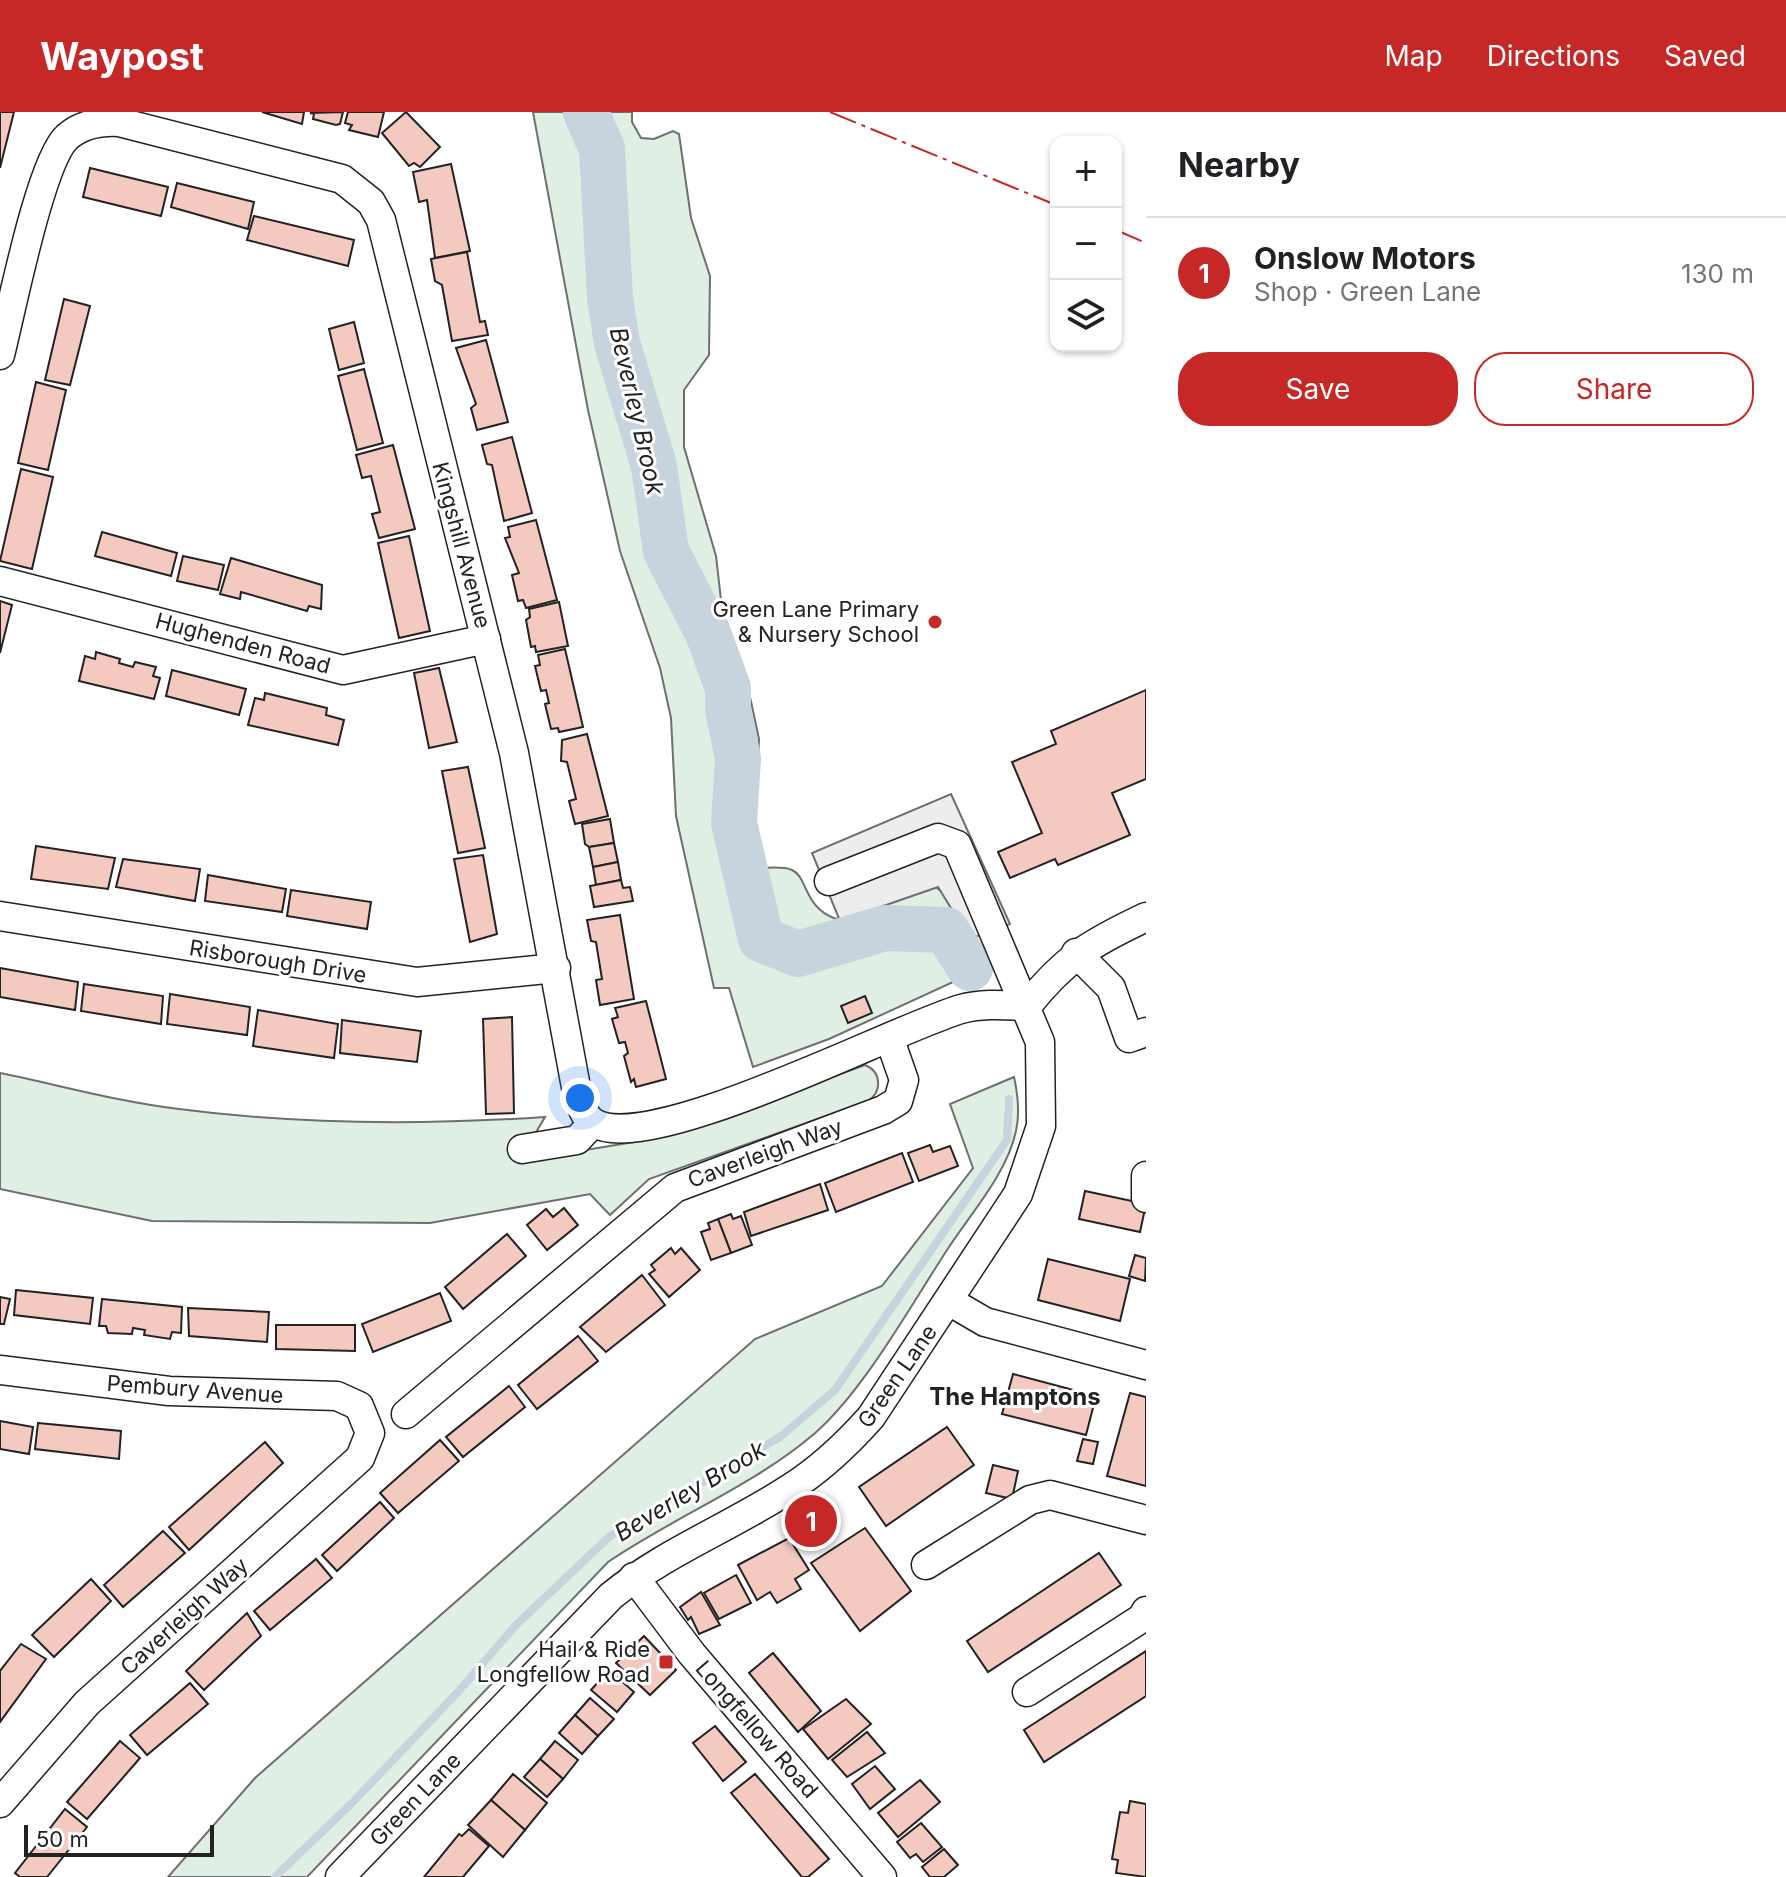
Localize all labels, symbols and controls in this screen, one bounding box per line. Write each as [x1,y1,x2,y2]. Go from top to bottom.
text: Waypost [40,33,204,79]
text: Map [1384,39,1443,73]
text: Directions [1487,39,1620,73]
text: Saved [1664,39,1746,73]
map controls [1050,136,1122,352]
button: + [1050,136,1122,208]
text: Nearby [1178,144,1300,185]
button: − [1050,208,1122,280]
text: Onslow Motors [1254,240,1476,276]
text: 1 [1198,258,1210,289]
text: 130 m [1681,258,1754,289]
text: Shop · Green Lane [1254,276,1481,307]
button: layers [1050,280,1122,352]
water label: Beverley Brook [604,324,671,498]
button: Save [1178,352,1458,426]
button: Share [1474,352,1754,426]
street label: Kingshill Avenue [427,459,497,631]
place label: Green Lane Primary & Nursery School [712,596,919,647]
street label: Hughenden Road [153,607,333,679]
marker: Green Lane Primary & Nursery School [926,613,944,631]
street label: Risborough Drive [187,934,369,988]
your location [560,1078,600,1118]
street label: Caverleigh Way [684,1113,846,1193]
street label: Green Lane [852,1319,942,1433]
street label: Pembury Avenue [106,1370,284,1408]
district label: The Hamptons [929,1382,1101,1411]
water label: Beverley Brook [609,1434,771,1547]
pin: 1 [785,1491,837,1551]
street label: Caverleigh Way [115,1552,253,1680]
place label: Hail & Ride Longfellow Road [477,1636,650,1687]
marker: Hail & Ride Longfellow Road [657,1653,675,1671]
street label: Longfellow Road [690,1655,824,1803]
street label: Green Lane [364,1747,466,1851]
scale bar [24,1821,214,1857]
text: 50 m [36,1826,89,1852]

